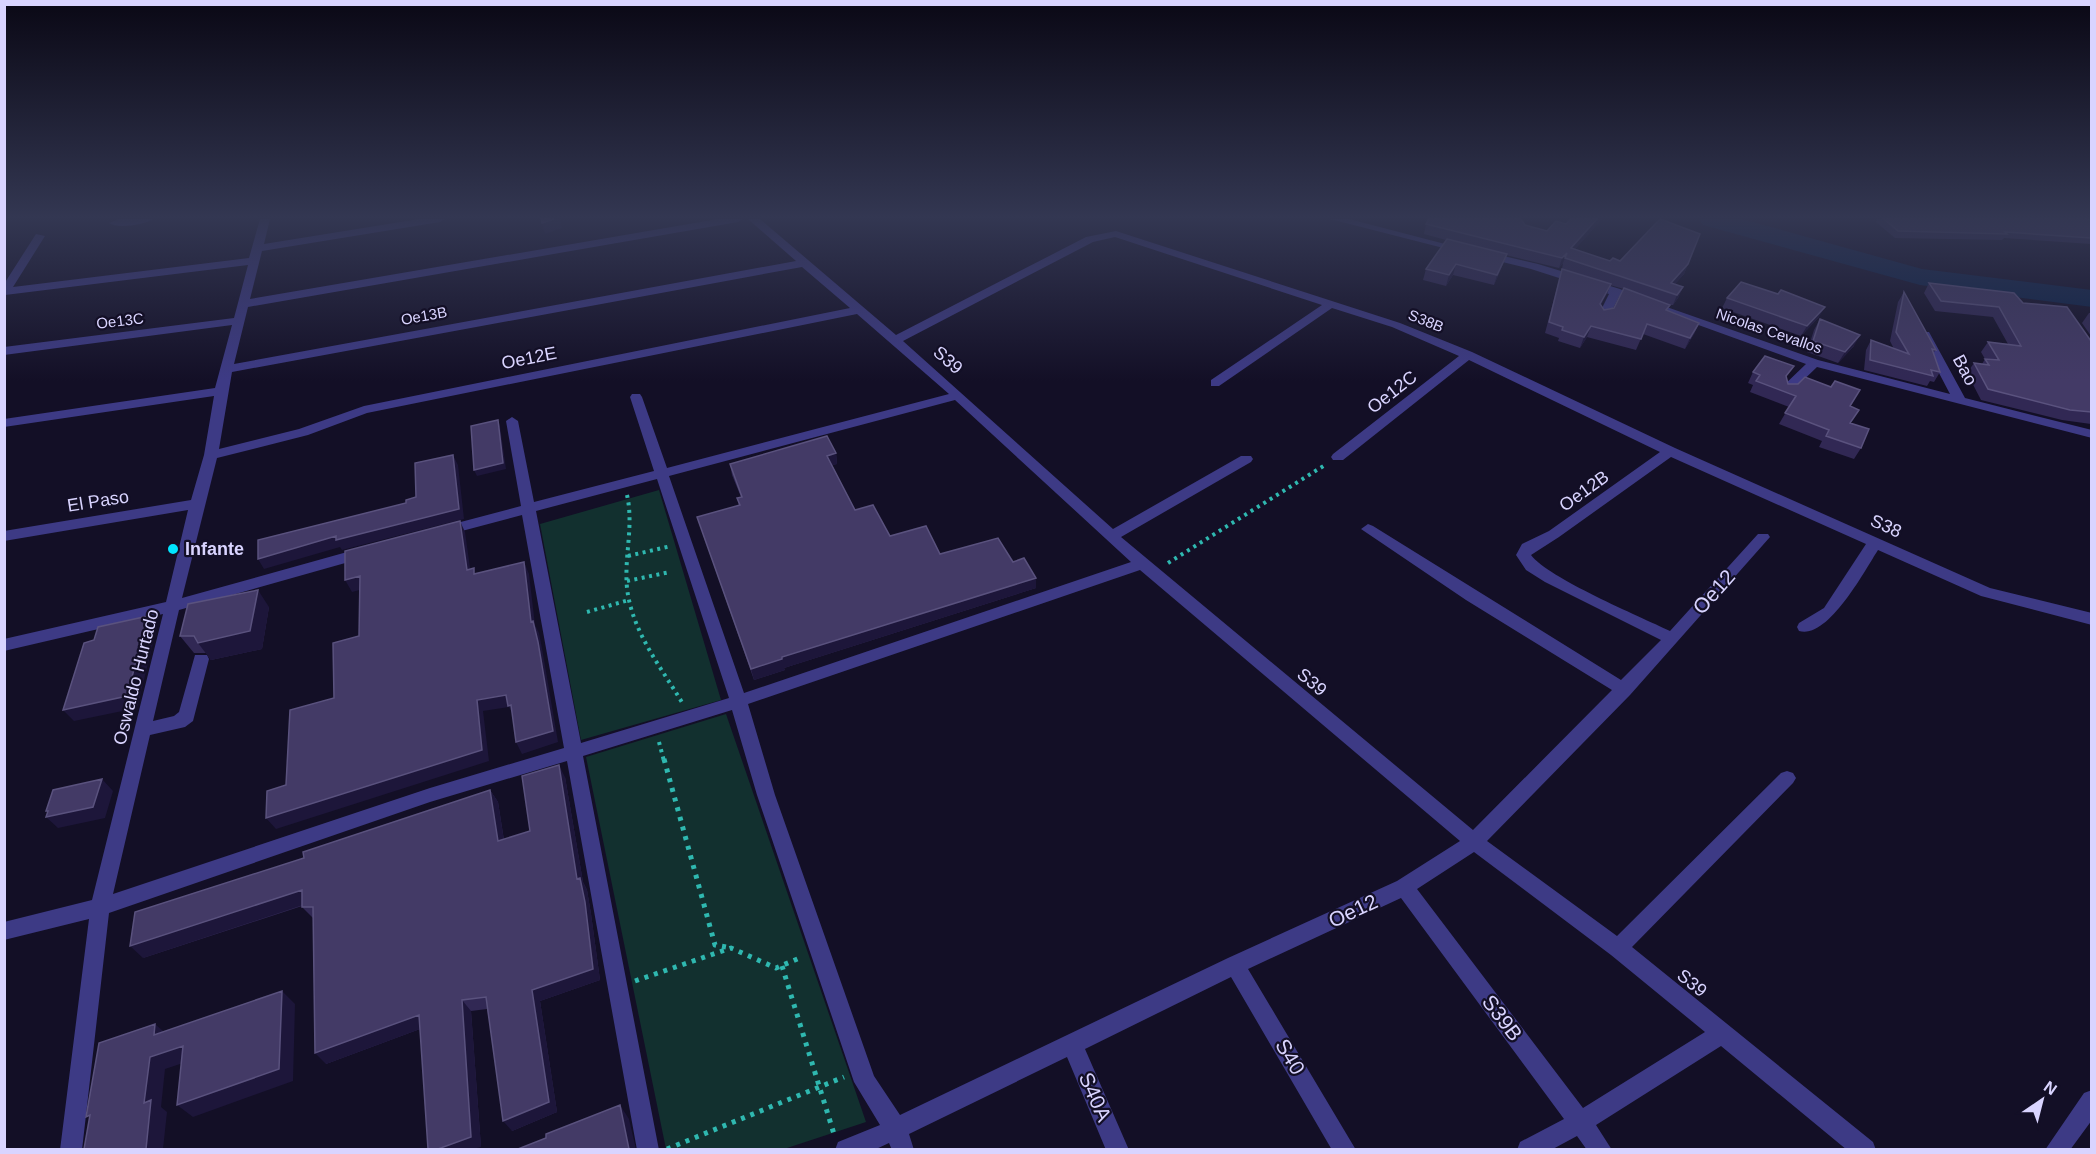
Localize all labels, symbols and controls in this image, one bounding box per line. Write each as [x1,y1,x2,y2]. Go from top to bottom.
street label: Oe13B [399,303,448,328]
street label: Nicolas Cevallos [1714,304,1824,357]
street label: S38B [1406,306,1446,335]
street label: Oe13C [95,309,145,332]
street label: S39 [929,342,967,378]
street label: Oe12E [500,343,558,373]
street label: Bao [1949,351,1981,389]
street label: Oe12C [1363,367,1421,417]
street label: Oe12B [1555,466,1613,516]
street label: El Paso [66,486,130,516]
street label: S38 [1867,510,1905,542]
place label: Infante [185,539,244,559]
marker: Infante [166,542,180,556]
street label: Oe12 [1688,565,1739,618]
street label: Oswaldo Hurtado [109,607,163,747]
street label: S39 [1293,664,1331,700]
street label: Oe12 [1325,889,1381,932]
street label: S39 [1673,965,1711,1001]
street label: S39B [1478,990,1527,1045]
street label: S40 [1271,1035,1310,1079]
street label: S40A [1075,1069,1116,1125]
north arrow [2012,1070,2072,1130]
text: N [2041,1078,2060,1098]

